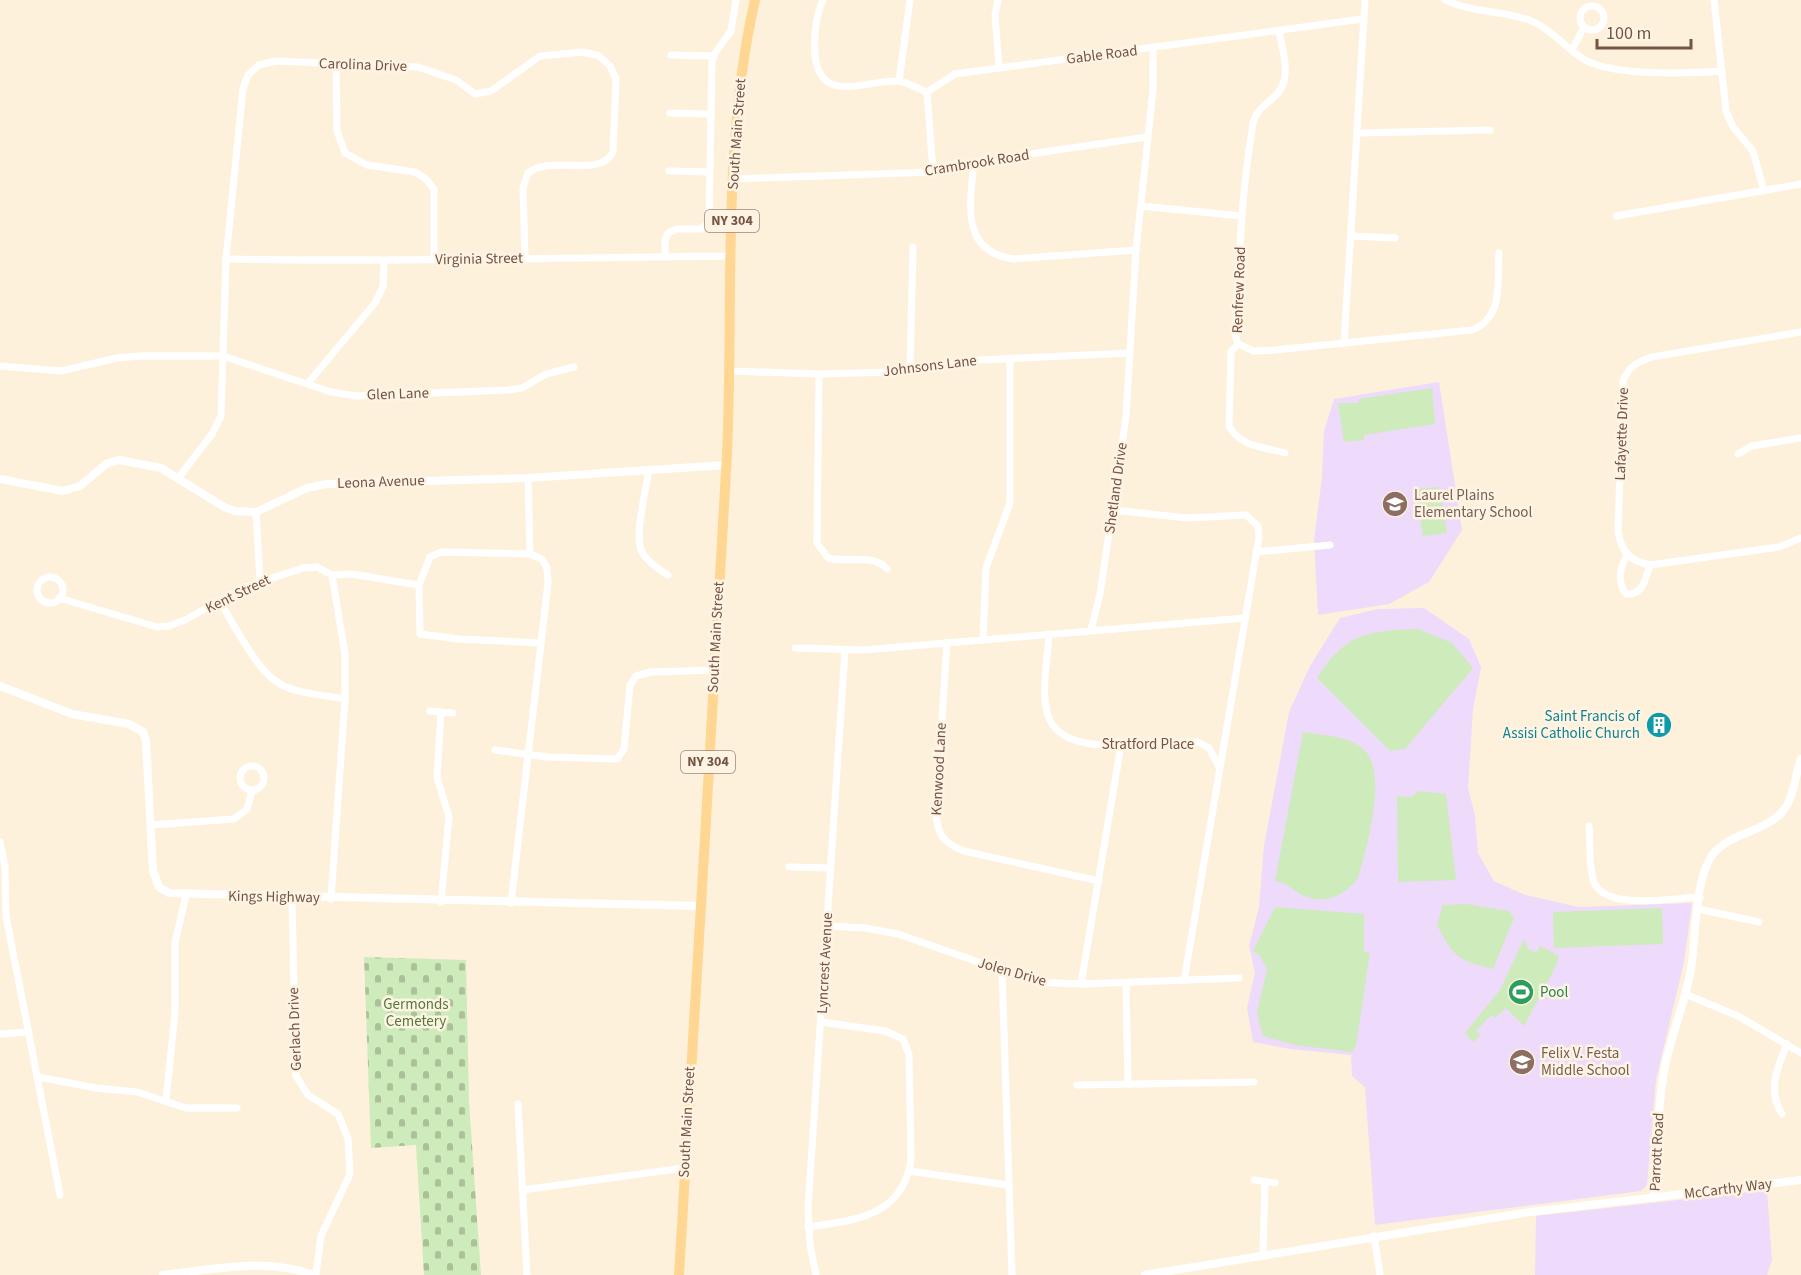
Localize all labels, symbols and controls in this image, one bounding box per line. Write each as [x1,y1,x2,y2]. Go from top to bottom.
scale bar [1597,12,1692,50]
text: 100 m [1606,21,1651,46]
street label: Gable Road [1065,40,1139,70]
street label: Carolina Drive [319,53,407,77]
street label: South Main Street [723,78,751,190]
street label: Crambrook Road [923,144,1031,182]
road number: NY 304 [705,210,759,232]
street label: Renfrew Road [1227,246,1251,334]
street label: Virginia Street [435,248,523,270]
street label: Johnsons Lane [882,350,978,382]
street label: Glen Lane [367,382,429,406]
street label: Lafayette Drive [1610,387,1634,481]
street label: Shetland Drive [1099,441,1133,535]
street label: Leona Avenue [337,470,425,494]
place label: Laurel Plains Elementary School [1414,485,1532,523]
school or university icon: Laurel Plains Elementary School [1380,489,1410,519]
street label: Kent Street [202,569,274,619]
street label: South Main Street [703,581,729,693]
place label: Saint Francis of Assisi Catholic Church [1503,706,1641,744]
building icon: Saint Francis of Assisi Catholic Church [1644,710,1674,740]
street label: Kenwood Lane [926,722,952,816]
street label: Stratford Place [1102,734,1194,755]
road number: NY 304 [681,751,735,773]
street label: Kings Highway [228,886,320,908]
street label: Lyncrest Avenue [812,912,838,1014]
street label: Jolen Drive [975,952,1049,992]
sports icon: Pool [1506,977,1536,1007]
place label: Pool [1540,982,1568,1003]
street label: Gerlach Drive [283,987,307,1071]
park label: Germonds Cemetery [383,994,449,1032]
place label: Felix V. Festa Middle School [1541,1043,1630,1081]
school or university icon: Felix V. Festa Middle School [1507,1047,1537,1077]
street label: South Main Street [674,1066,700,1178]
street label: Parrott Road [1644,1112,1670,1192]
street label: McCarthy Way [1683,1173,1773,1205]

